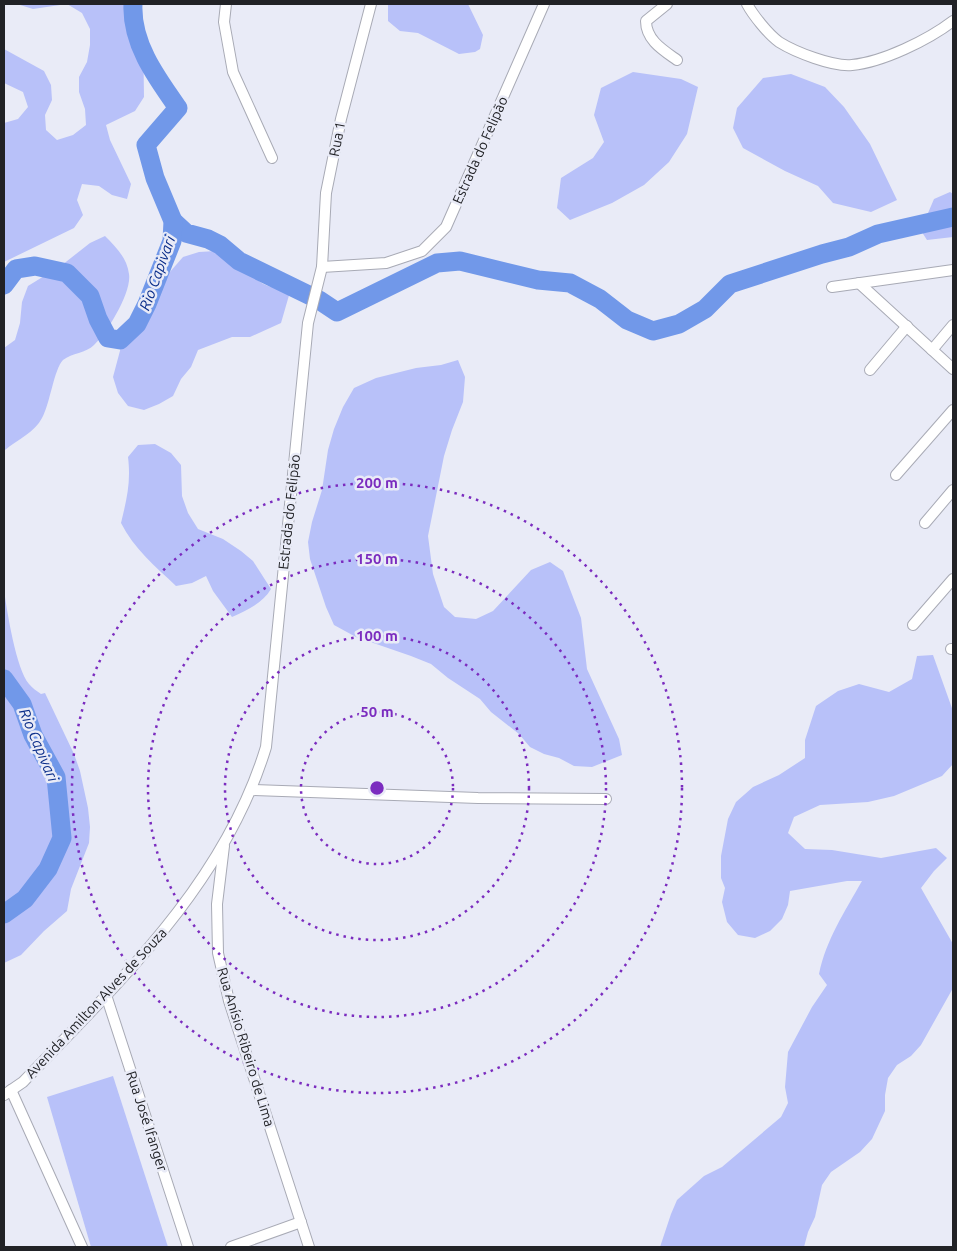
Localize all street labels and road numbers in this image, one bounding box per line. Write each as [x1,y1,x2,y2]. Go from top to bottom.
street label: Estrada do Felipão [449,94,511,206]
street label: Rua 1 [326,120,348,158]
street label: Estrada do Felipão [275,454,303,570]
street label: Avenida Amilton Alves de Souza [22,925,170,1081]
street label: Rua Anísio Ribeiro de Lima [214,965,278,1129]
street label: Rua José Ifanger [123,1069,171,1174]

